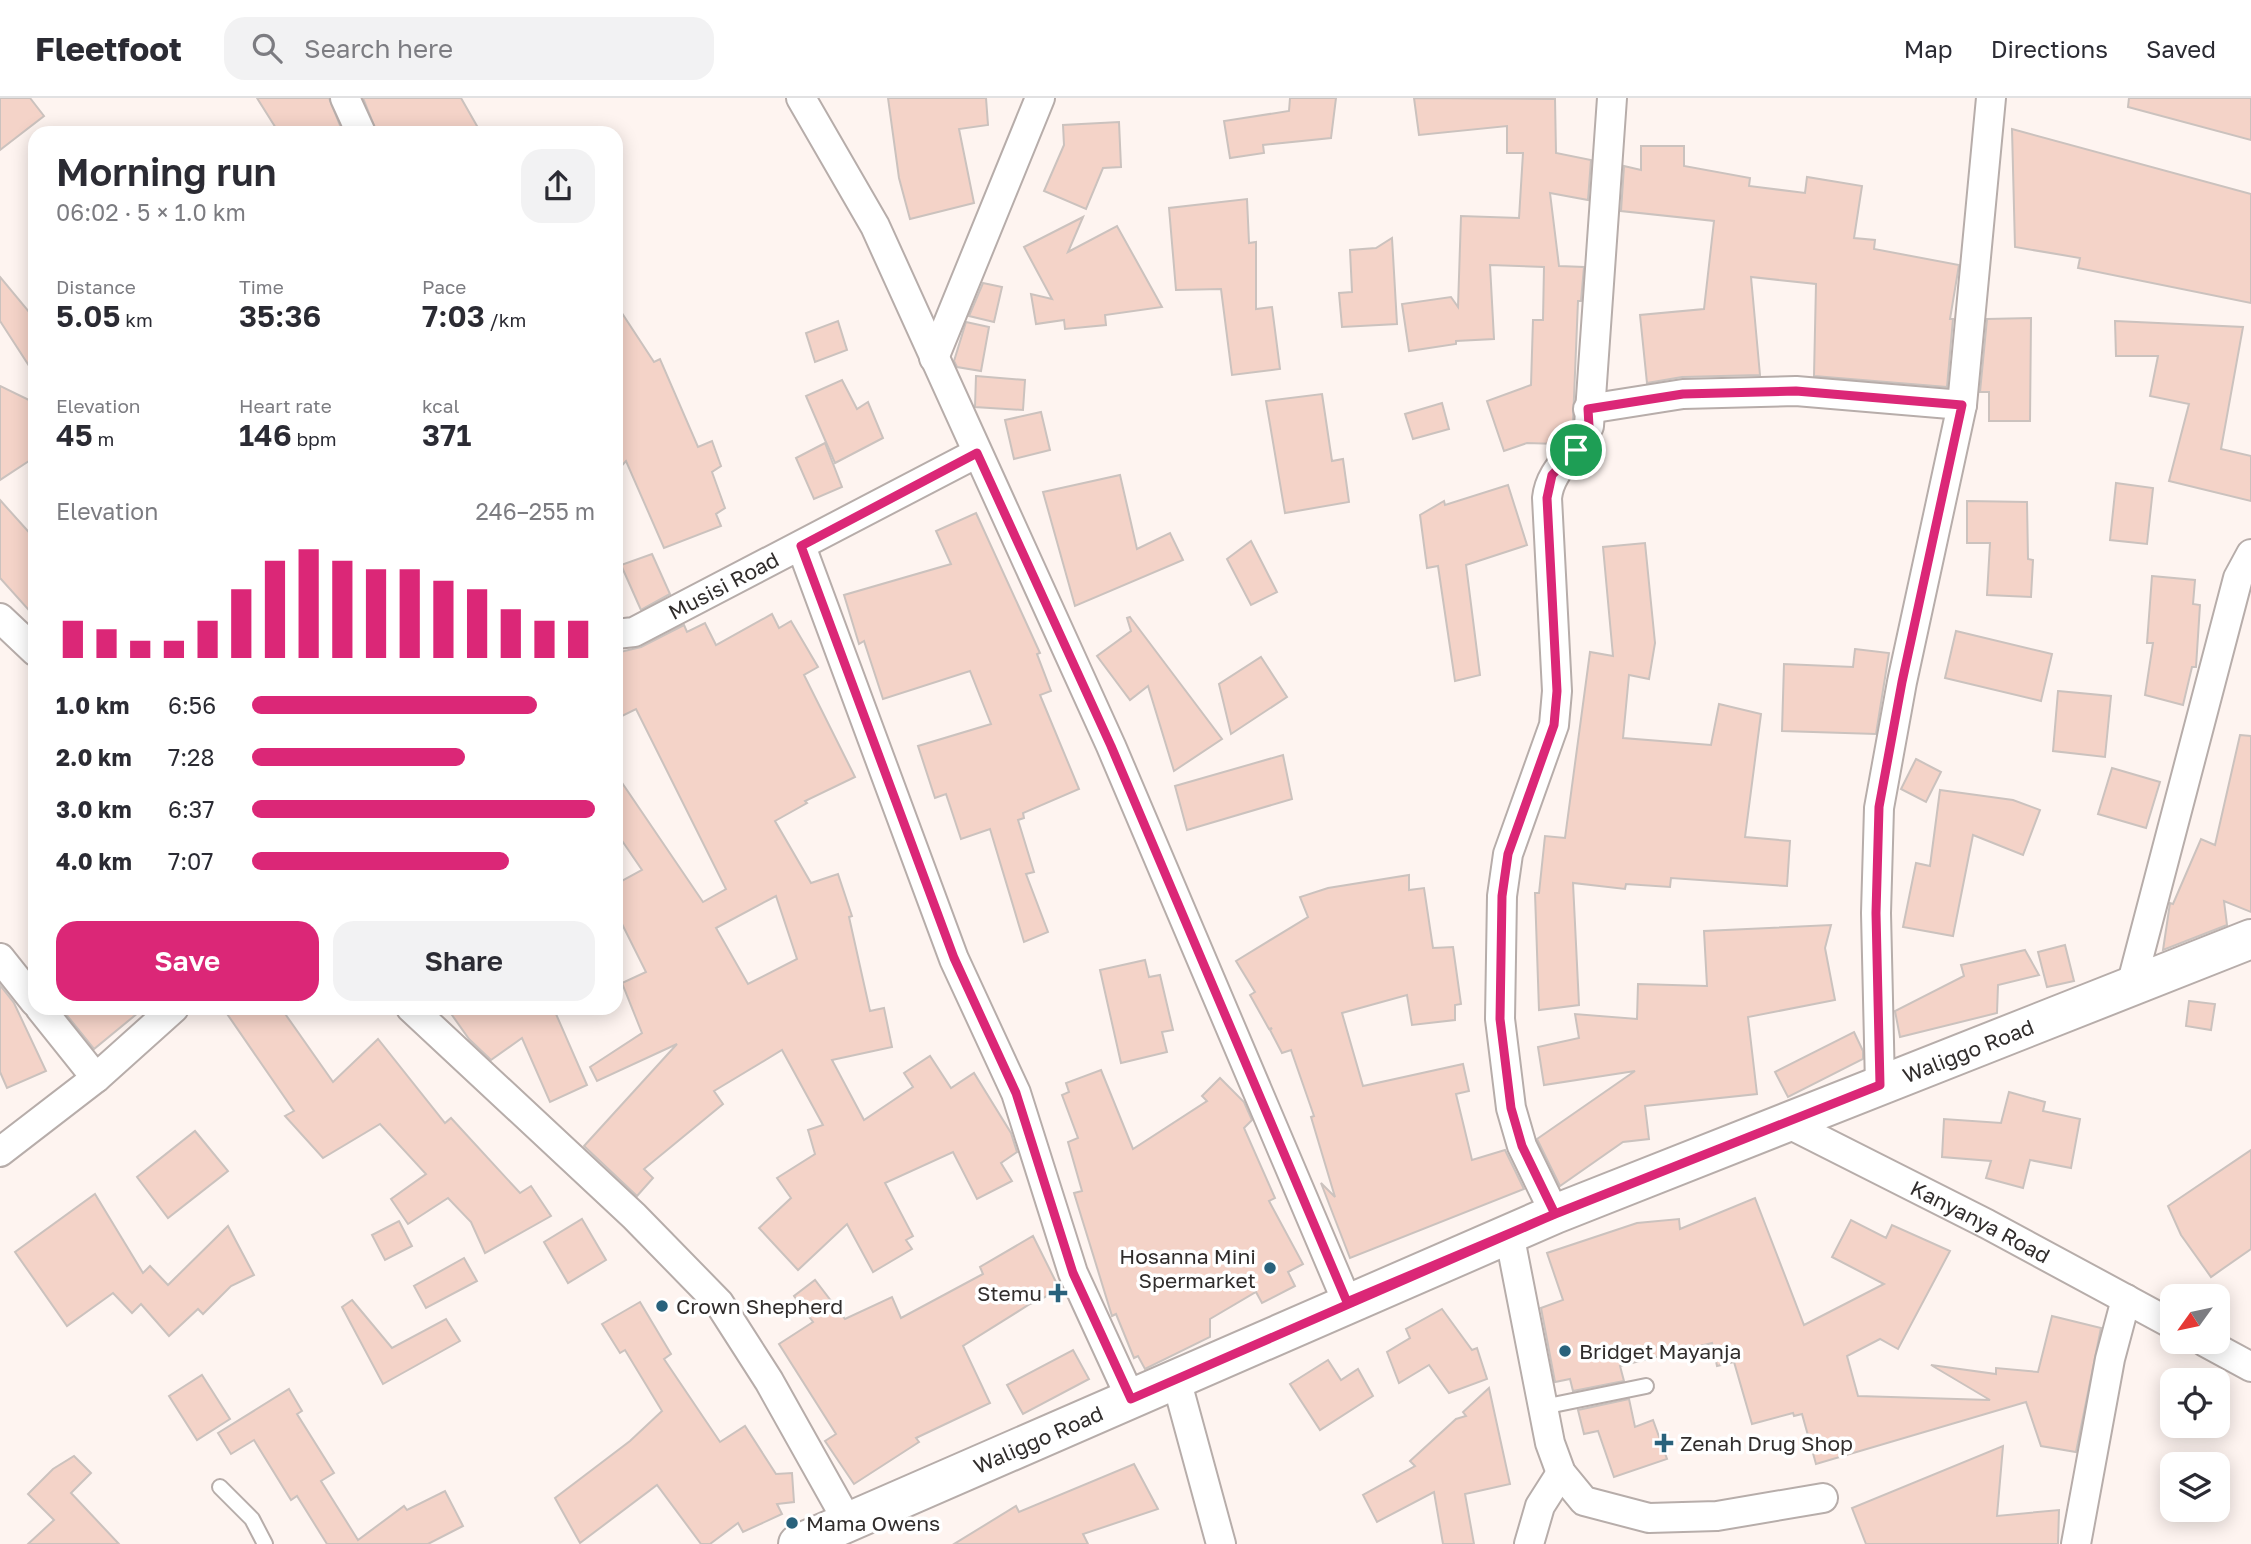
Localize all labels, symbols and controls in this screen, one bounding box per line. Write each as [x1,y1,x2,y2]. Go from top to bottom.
search box [224,17,714,80]
text: Fleetfoot [35,29,182,68]
icon: search [248,29,286,67]
text: Search here [304,33,453,64]
text: Map [1904,34,1953,63]
text: Directions [1991,34,2108,63]
text: Saved [2146,34,2216,63]
text: Morning run [56,149,277,194]
button: share [521,149,595,223]
text: 06:02 · 5 × 1.0 km [56,198,246,226]
text: Distance [56,275,136,298]
text: Time [239,275,284,298]
text: Pace [422,275,466,298]
text: 5.05 [56,298,120,334]
text: 35:36 [239,298,321,334]
text: 7:03 [422,298,485,334]
text: km [120,308,153,331]
text: /km [485,308,526,331]
text: Elevation [56,394,141,417]
text: Heart rate [239,394,332,417]
text: kcal [422,394,460,417]
text: 45 [56,417,93,453]
text: 146 [239,417,292,453]
text: 371 [422,417,471,453]
pin [1546,420,1606,480]
text: m [93,427,114,450]
text: bpm [292,427,337,450]
icon: arrive [1557,431,1595,469]
text: Elevation [56,497,158,525]
text: 246–255 m [475,497,595,525]
street label: Musisi Road [664,546,783,625]
text: 1.0 km [56,691,129,719]
text: 6:56 [168,691,216,719]
text: 2.0 km [56,743,132,771]
text: 7:28 [168,743,214,771]
text: 3.0 km [56,795,132,823]
text: 6:37 [168,795,214,823]
text: 4.0 km [56,847,132,875]
text: 7:07 [168,847,214,875]
button: Save [56,921,319,1001]
button: Share [333,921,595,1001]
street label: Waliggo Road [1899,1013,2037,1088]
street label: Kanyanya Road [1906,1175,2055,1269]
place label: Hosanna Mini Spermarket [1119,1243,1256,1293]
marker: Hosanna Mini Spermarket [1262,1260,1278,1276]
place label: Stemu [977,1280,1042,1306]
marker: Stemu [1048,1283,1068,1303]
north arrow [2160,1284,2230,1354]
map controls [2160,1284,2230,1522]
place label: Crown Shepherd [676,1293,843,1319]
marker: Crown Shepherd [654,1298,670,1314]
place label: Bridget Mayanja [1579,1338,1741,1364]
marker: Bridget Mayanja [1557,1343,1573,1359]
button: locate [2160,1368,2230,1438]
street label: Waliggo Road [969,1400,1107,1479]
place label: Zenah Drug Shop [1680,1430,1853,1456]
marker: Zenah Drug Shop [1654,1433,1674,1453]
button: layers [2160,1452,2230,1522]
place label: Mama Owens [806,1510,940,1536]
marker: Mama Owens [784,1515,800,1531]

